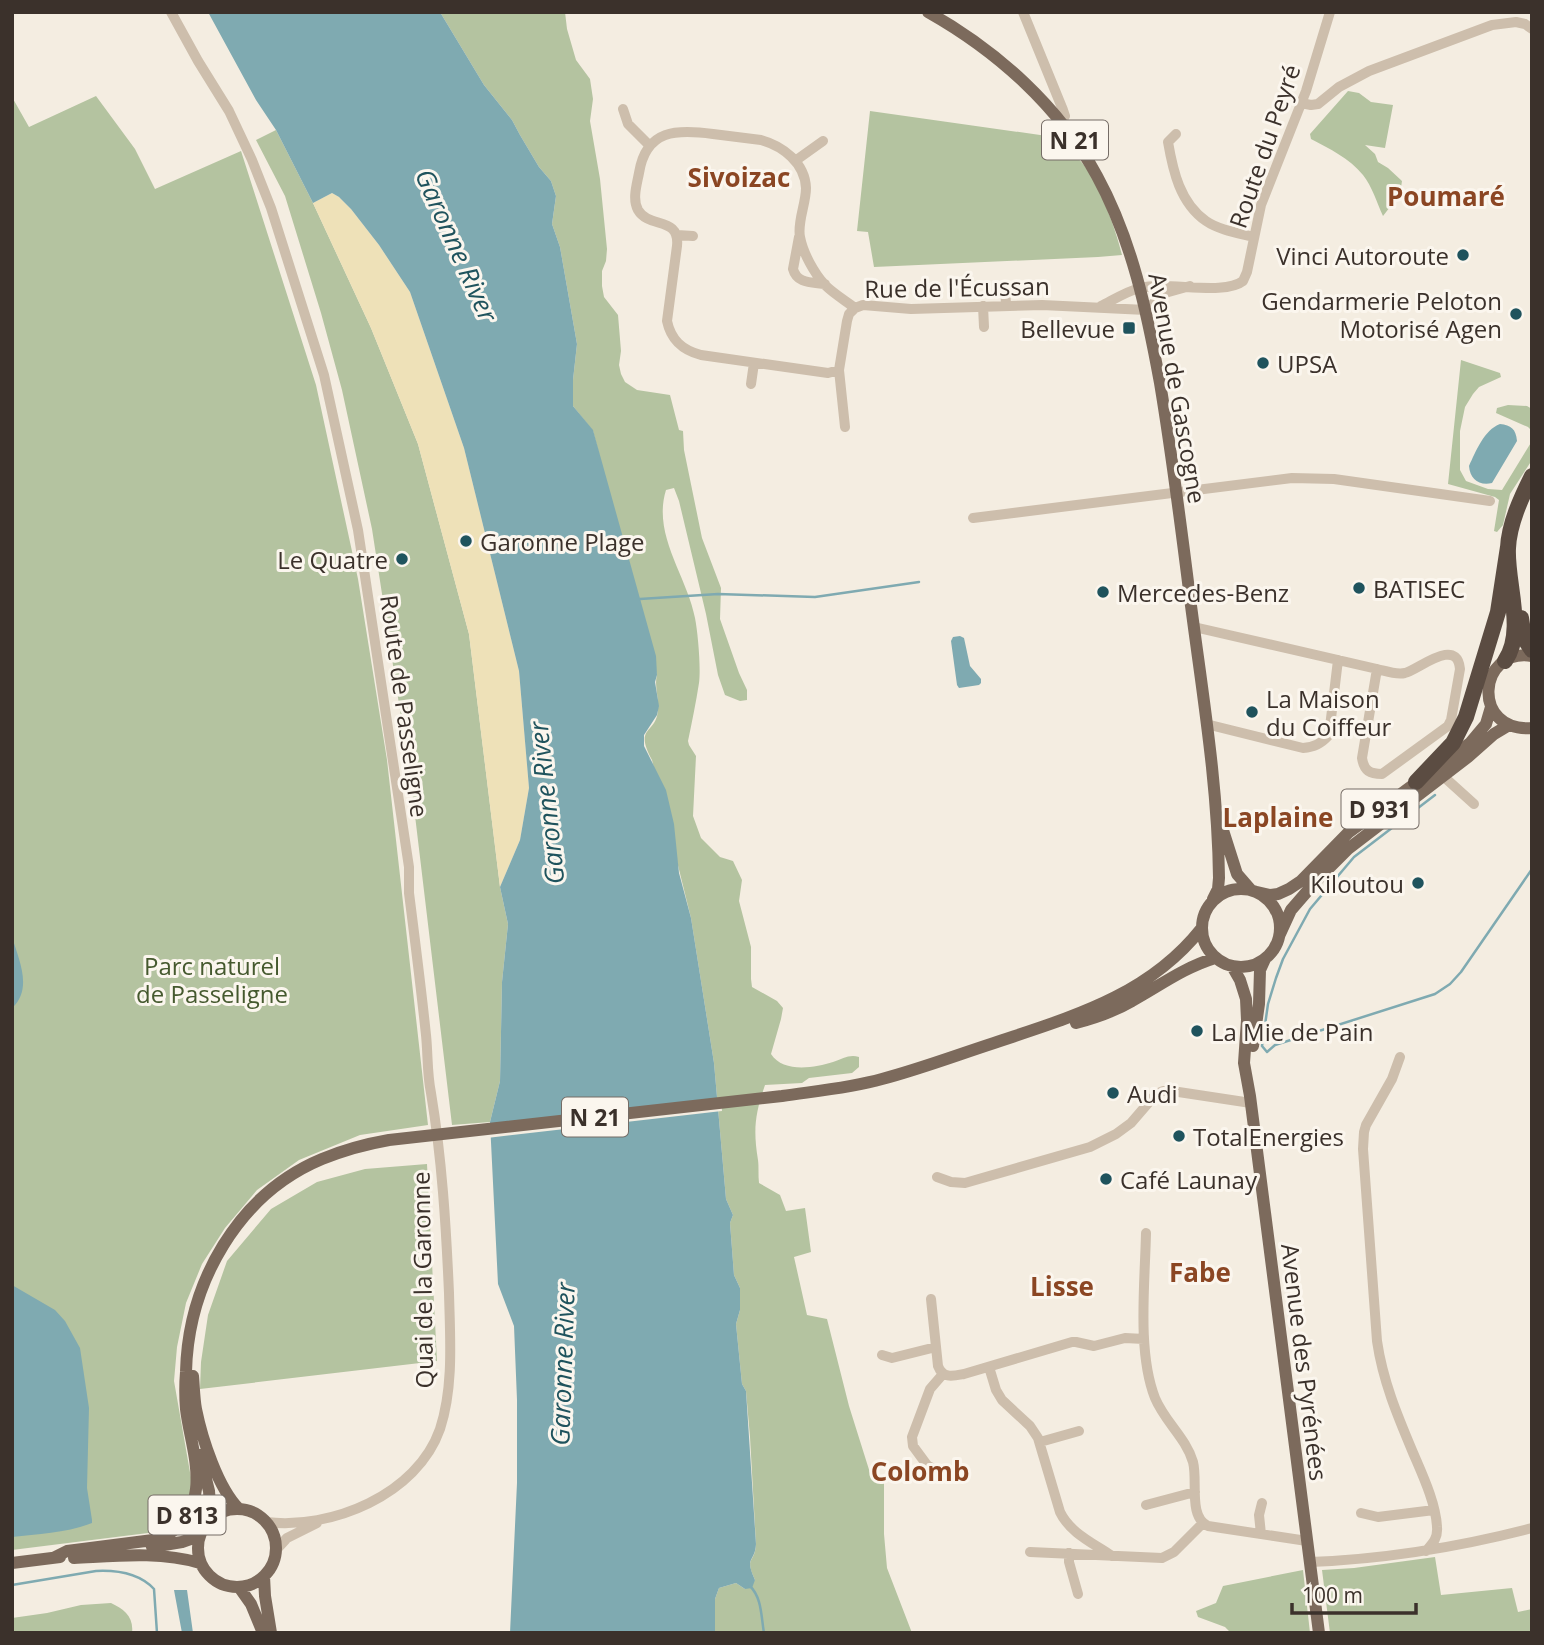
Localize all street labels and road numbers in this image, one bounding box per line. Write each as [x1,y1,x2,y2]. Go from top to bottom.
street label: Route du Peyré [1221,60,1307,232]
road number: N 21 [1042,120,1108,160]
street label: Rue de l'Écussan [864,269,1050,305]
street label: Avenue de Gascogne [1141,270,1215,506]
street label: Route de Passeligne [373,593,437,819]
road number: D 931 [1342,790,1418,828]
road number: N 21 [562,1098,628,1136]
street label: Quai de la Garonne [404,1171,440,1389]
street label: Avenue des Pyrénées [1274,1242,1336,1482]
road number: D 813 [148,1496,226,1534]

